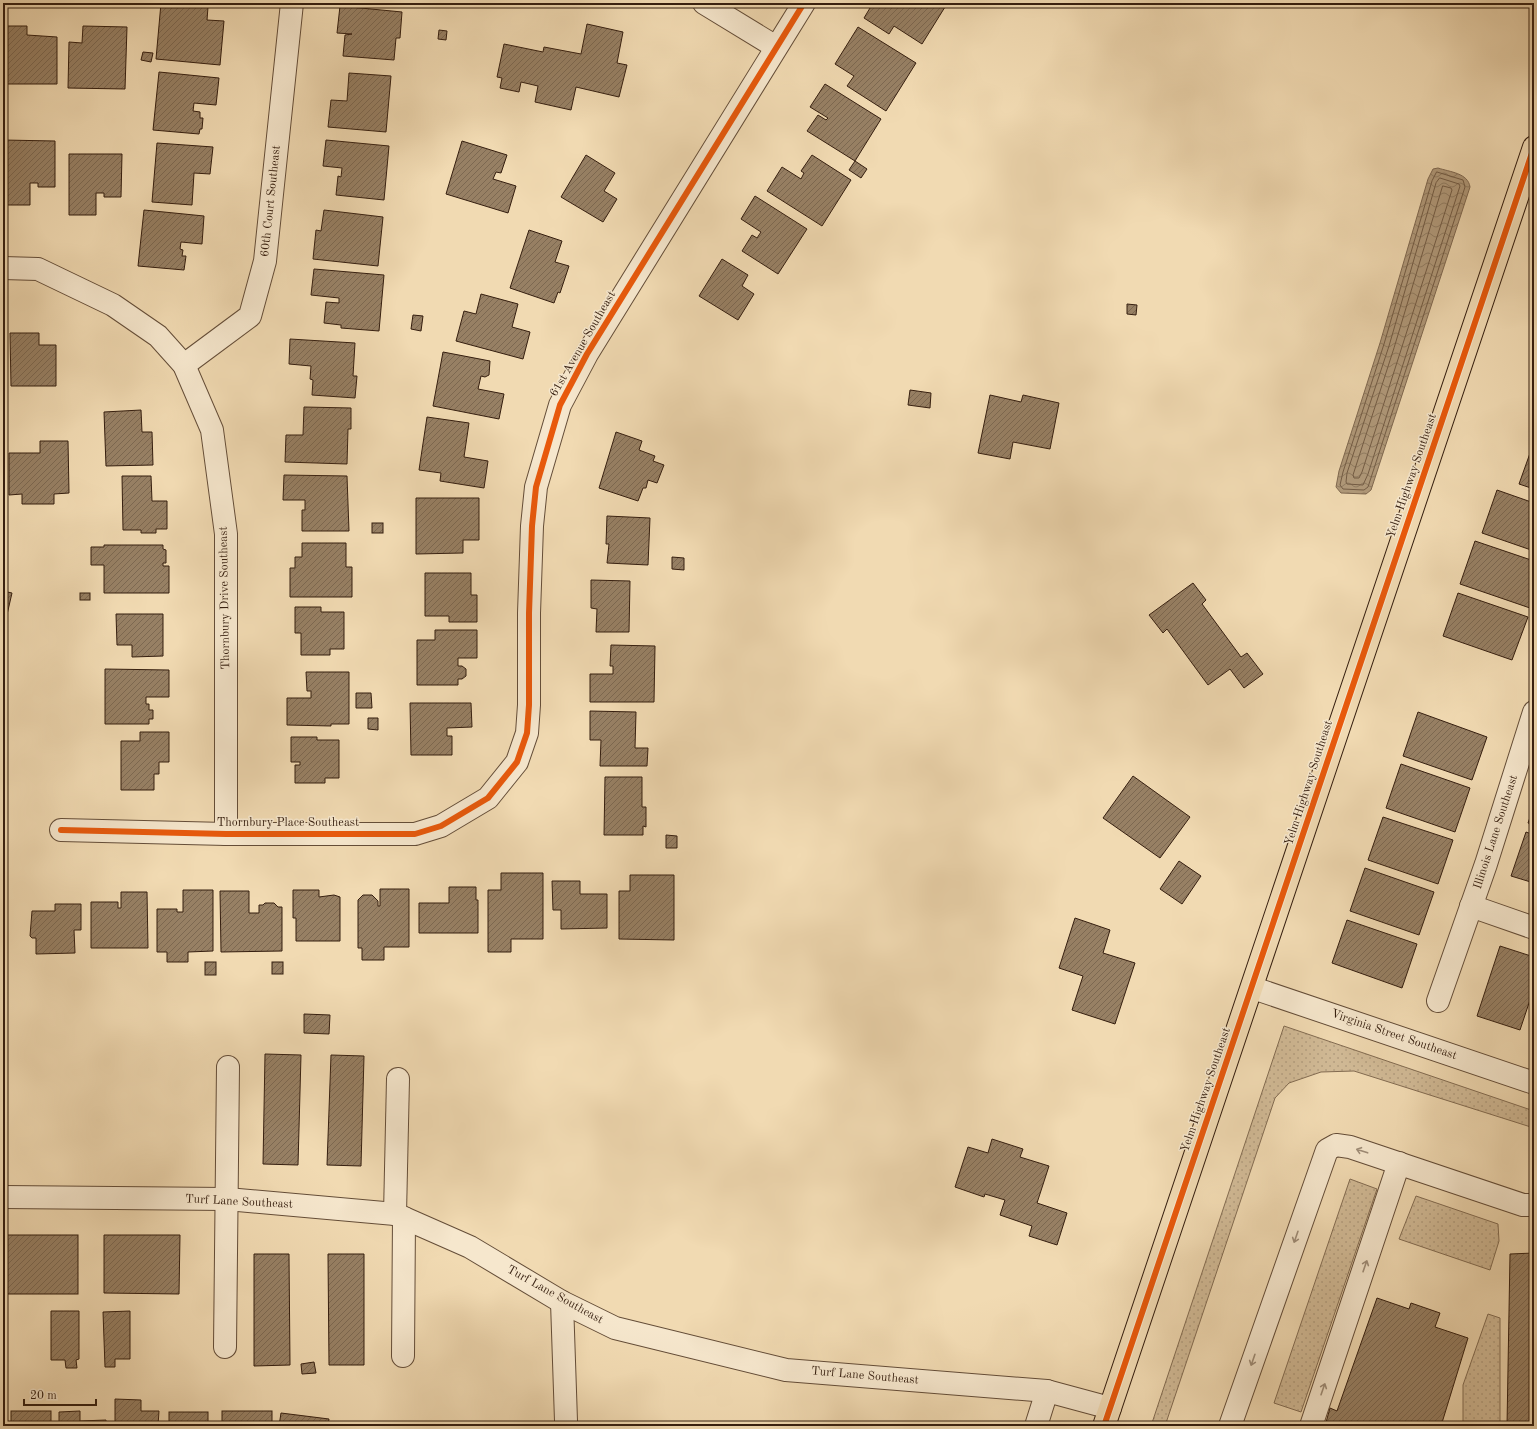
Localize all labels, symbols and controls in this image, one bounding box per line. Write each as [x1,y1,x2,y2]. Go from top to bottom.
street label: 60th Court Southeast [259,145,283,257]
street label: 61st Avenue Southeast [548,289,618,399]
street label: Yelm Highway Southeast [1385,412,1439,540]
street label: Thornbury Drive Southeast [218,526,232,670]
street label: Yelm Highway Southeast [1283,719,1335,847]
street label: Illinois Lane Southeast [1472,773,1520,891]
street label: Thornbury Place Southeast [217,817,359,829]
street label: Virginia Street Southeast [1330,1008,1458,1062]
street label: Yelm Highway Southeast [1179,1026,1233,1154]
one-way arrow [1356,1147,1369,1154]
street label: Turf Lane Southeast [185,1193,293,1211]
one-way arrow [1292,1231,1299,1244]
one-way arrow [1361,1260,1369,1272]
street label: Turf Lane Southeast [505,1264,605,1326]
one-way arrow [1249,1354,1256,1367]
street label: Turf Lane Southeast [811,1365,919,1387]
scale bar [24,1381,96,1407]
one-way arrow [1320,1383,1327,1396]
text: 20 m [30,1390,57,1402]

